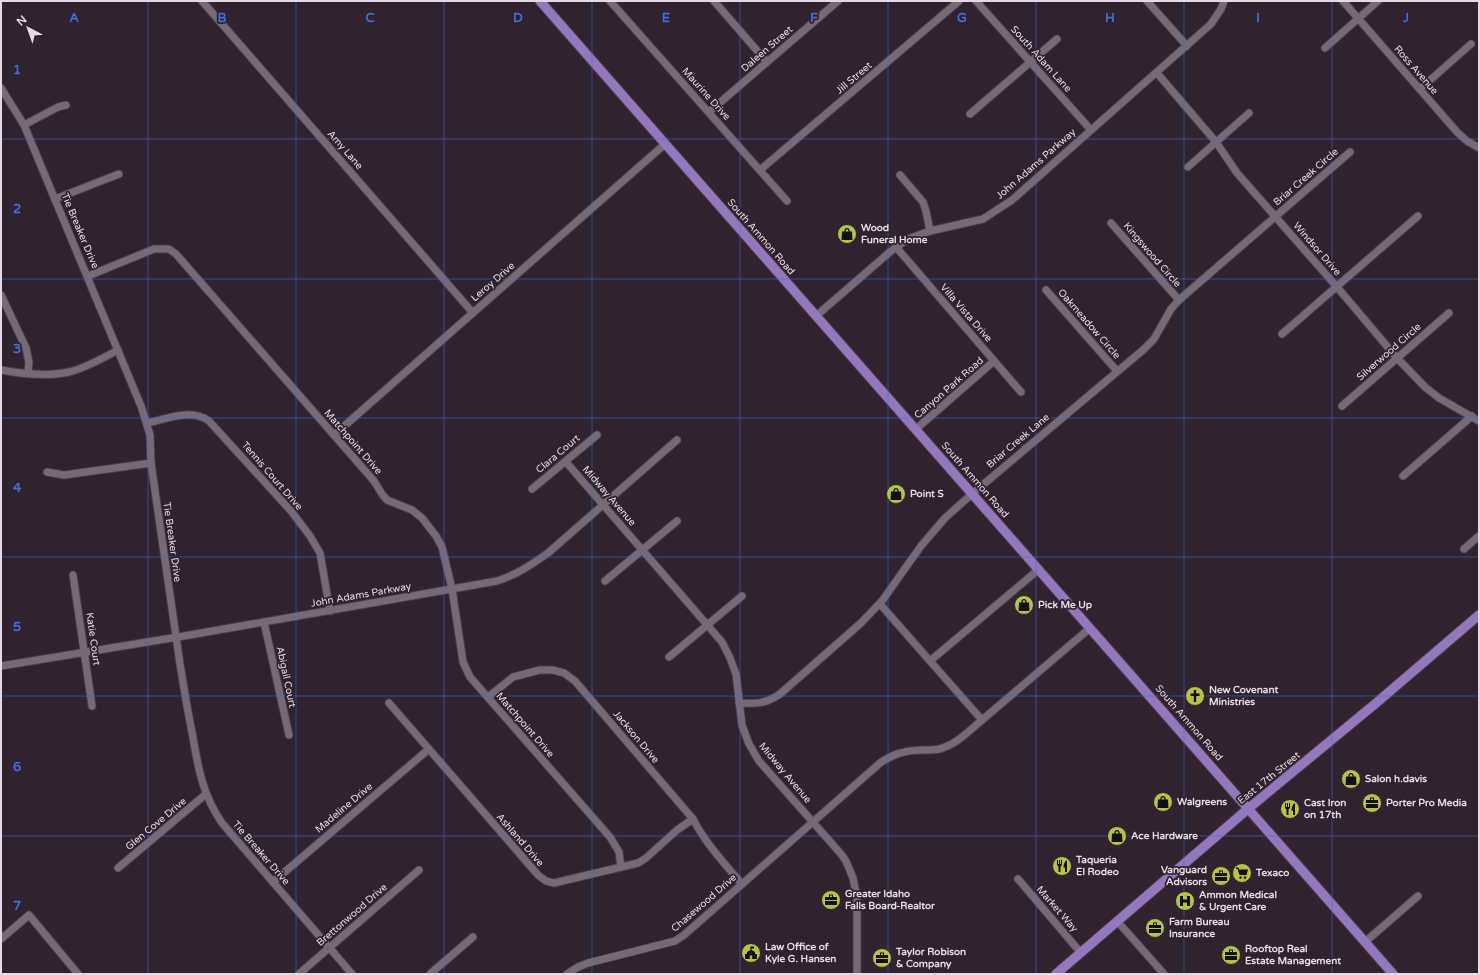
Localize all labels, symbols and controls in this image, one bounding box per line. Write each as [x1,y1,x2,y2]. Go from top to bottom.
north arrow [8,8,48,48]
text: A [69,10,79,26]
text: B [217,10,227,26]
text: C [365,10,375,26]
text: D [513,10,523,26]
text: E [662,10,670,26]
text: F [810,10,818,26]
text: G [957,10,967,26]
text: H [1105,10,1115,26]
text: I [1256,10,1260,26]
text: J [1402,10,1409,26]
text: N [14,13,29,29]
street label: Daleen Street [739,23,795,75]
street label: South Adam Lane [1008,23,1074,95]
street label: Ross Avenue [1391,43,1441,97]
street label: Jill Street [834,59,875,97]
text: 1 [13,62,21,78]
street label: Maurine Drive [679,65,733,123]
street label: John Adams Parkway [994,126,1079,202]
street label: Amy Lane [325,128,365,172]
street label: Briar Creek Circle [1271,145,1341,208]
street label: Tie Breaker Drive [59,192,101,271]
street label: South Ammon Road [725,197,797,277]
text: 2 [13,201,21,217]
street label: Kingswood Circle [1121,220,1184,290]
street label: Windsor Drive [1291,220,1344,278]
place label: Wood Funeral Home [861,222,928,246]
shop icon: Wood Funeral Home [836,223,858,245]
street label: Leroy Drive [469,260,517,304]
street label: Villa Vista Drive [937,281,995,345]
street label: Oakmeadow Circle [1055,286,1123,362]
street label: Silverwood Circle [1354,321,1424,383]
text: 3 [13,341,21,357]
street label: Canyon Park Road [912,355,986,421]
street label: Matchpoint Drive [321,407,385,477]
street label: Briar Creek Lane [984,411,1052,471]
street label: Clara Court [534,432,583,476]
street label: Tennis Court Drive [239,439,305,513]
street label: South Ammon Road [939,440,1011,520]
street label: Midway Avenue [580,464,639,529]
text: 4 [13,480,22,496]
shop icon: Point S [885,483,907,505]
place label: Point S [910,488,944,500]
street label: Tie Breaker Drive [160,501,184,583]
street label: John Adams Parkway [310,580,413,610]
shop icon: Pick Me Up [1013,594,1035,616]
place label: Pick Me Up [1038,599,1093,611]
street label: Katie Court [83,612,103,666]
text: 5 [13,619,21,635]
street label: Abigail Court [274,645,298,709]
street label: South Ammon Road [1153,683,1225,763]
place label: New Covenant Ministries [1209,684,1278,708]
church icon: New Covenant Ministries [1184,685,1206,707]
street label: Matchpoint Drive [493,690,557,760]
street label: Jackson Drive [610,708,662,766]
street label: Midway Avenue [756,740,814,806]
street label: East 17th Street [1235,749,1303,807]
text: 6 [13,759,21,775]
shop icon: Salon h.davis [1340,768,1362,790]
place label: Salon h.davis [1365,773,1427,785]
street label: Madeline Drive [313,780,375,835]
shop icon: Walgreens [1152,791,1174,813]
office icon: Porter Pro Media [1361,792,1383,814]
street label: Glen Cove Drive [123,795,189,853]
place label: Walgreens [1177,796,1227,808]
place label: Cast Iron on 17th [1304,797,1346,821]
place label: Porter Pro Media [1386,797,1467,809]
restaurant icon: Cast Iron on 17th [1279,798,1301,820]
street label: Ashland Drive [494,811,546,869]
street label: Tie Breaker Drive [230,819,292,888]
shop icon: Ace Hardware [1106,825,1128,847]
place label: Ace Hardware [1131,830,1198,842]
place label: Taqueria El Rodeo [1075,854,1119,878]
restaurant icon: Taqueria El Rodeo [1051,855,1073,877]
supermarket icon: Texaco [1231,862,1253,884]
place label: Vanguard Advisors [1161,864,1207,888]
office icon: Vanguard Advisors [1210,865,1232,887]
place label: Texaco [1255,867,1289,879]
street label: Chasewood Drive [669,871,739,935]
street label: Brettonwood Drive [314,881,390,949]
street label: Market Way [1034,883,1081,935]
place label: Greater Idaho Falls Board-Realtor [845,888,935,912]
office icon: Greater Idaho Falls Board-Realtor [820,889,842,911]
place label: Ammon Medical & Urgent Care [1199,889,1277,913]
hospital icon: Ammon Medical & Urgent Care [1174,890,1196,912]
text: 7 [13,898,21,914]
place label: Farm Bureau Insurance [1169,916,1230,940]
office icon: Farm Bureau Insurance [1144,917,1166,939]
place label: Law Office of Kyle G. Hansen [765,941,836,965]
public building icon: Law Office of Kyle G. Hansen [740,942,762,964]
place label: Rooftop Real Estate Management [1245,943,1341,967]
office icon: Rooftop Real Estate Management [1220,944,1242,966]
place label: Taylor Robison & Company [895,946,966,970]
office icon: Taylor Robison & Company [871,947,893,969]

